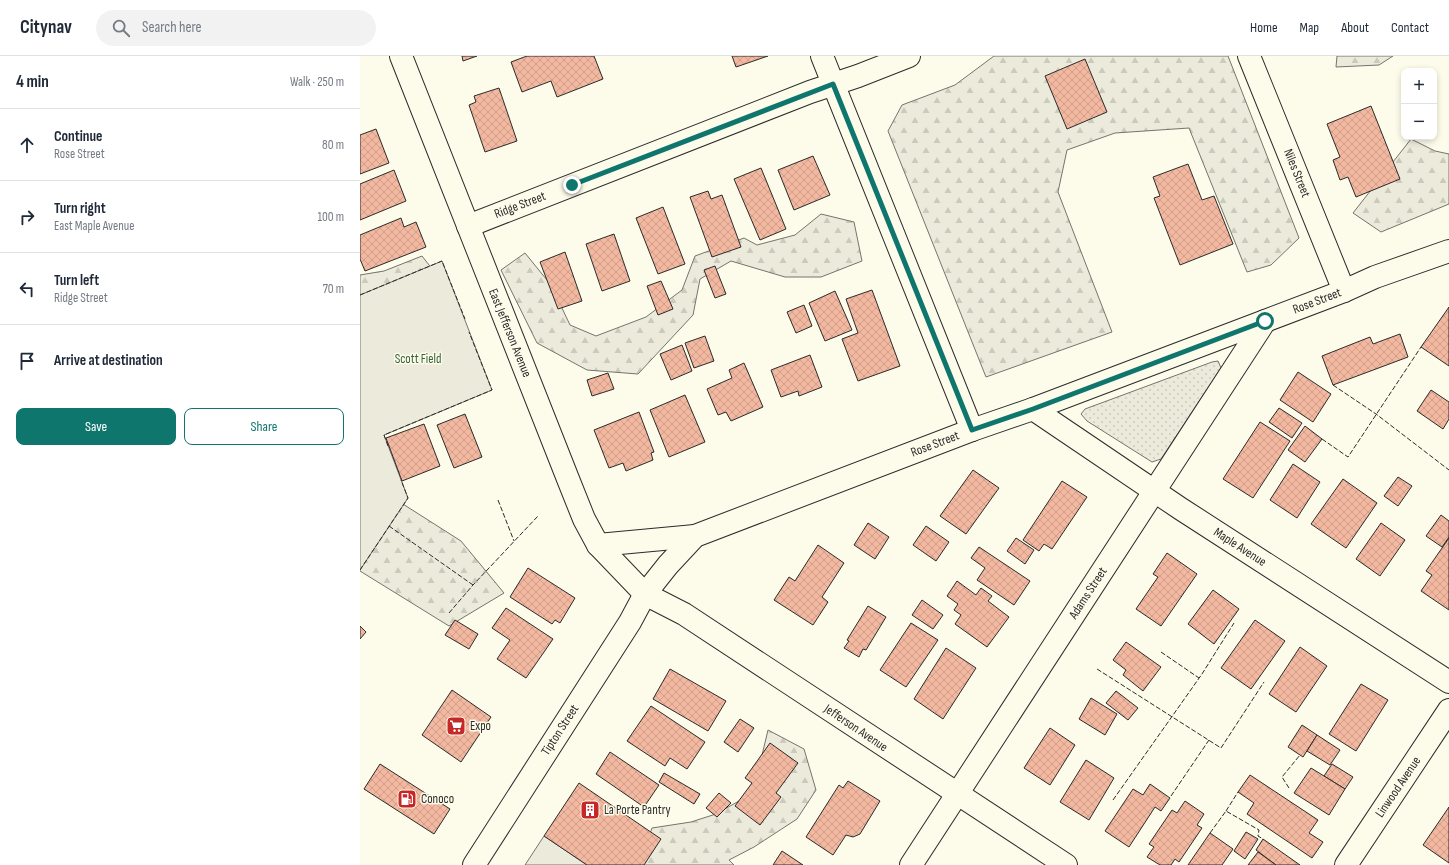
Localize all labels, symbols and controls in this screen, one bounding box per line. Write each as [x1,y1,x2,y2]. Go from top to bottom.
search box [96,10,376,46]
text: Citynav [20,16,72,39]
icon: search [110,17,132,39]
text: Search here [142,18,202,37]
text: Home [1250,19,1278,36]
text: Map [1300,19,1319,36]
text: About [1341,19,1369,36]
text: Contact [1391,19,1429,36]
map controls [1401,68,1437,140]
button: + [1401,68,1437,104]
text: 4 min [16,72,49,92]
text: Walk · 250 m [290,74,344,90]
button: − [1401,104,1437,140]
text: Continue [54,127,103,146]
icon: ahead [16,134,38,156]
text: 80 m [322,137,344,153]
text: Rose Street [54,146,105,162]
street label: Niles Street [1280,146,1314,200]
route end [563,176,581,194]
street label: Ridge Street [492,188,548,222]
text: Turn right [54,199,106,218]
icon: right [16,206,38,228]
text: 100 m [317,209,344,225]
text: East Maple Avenue [54,218,134,234]
text: Turn left [54,271,99,290]
icon: left [16,278,38,300]
text: 70 m [323,281,344,297]
street label: Rose Street [1290,284,1344,318]
street label: East Jefferson Avenue [485,286,535,380]
text: Ridge Street [54,290,108,306]
route start [1256,312,1274,330]
icon: arrive [16,350,38,372]
text: Arrive at destination [54,351,163,370]
park label: Scott Field [395,351,441,367]
button: Save [16,408,176,445]
button: Share [184,408,344,445]
street label: Rose Street [908,427,962,461]
street label: Maple Avenue [1211,524,1269,570]
street label: Adams Street [1065,564,1111,623]
street label: Jefferson Avenue [820,700,891,755]
street label: Tipton Street [538,702,582,758]
supermarket icon: Expo [445,715,467,737]
place label: Expo [470,718,491,734]
street label: Linwood Avenue [1372,753,1424,821]
fuel station icon: Conoco [396,788,418,810]
place label: Conoco [421,791,454,807]
building icon: La Porte Pantry [579,799,601,821]
place label: La Porte Pantry [604,802,671,818]

